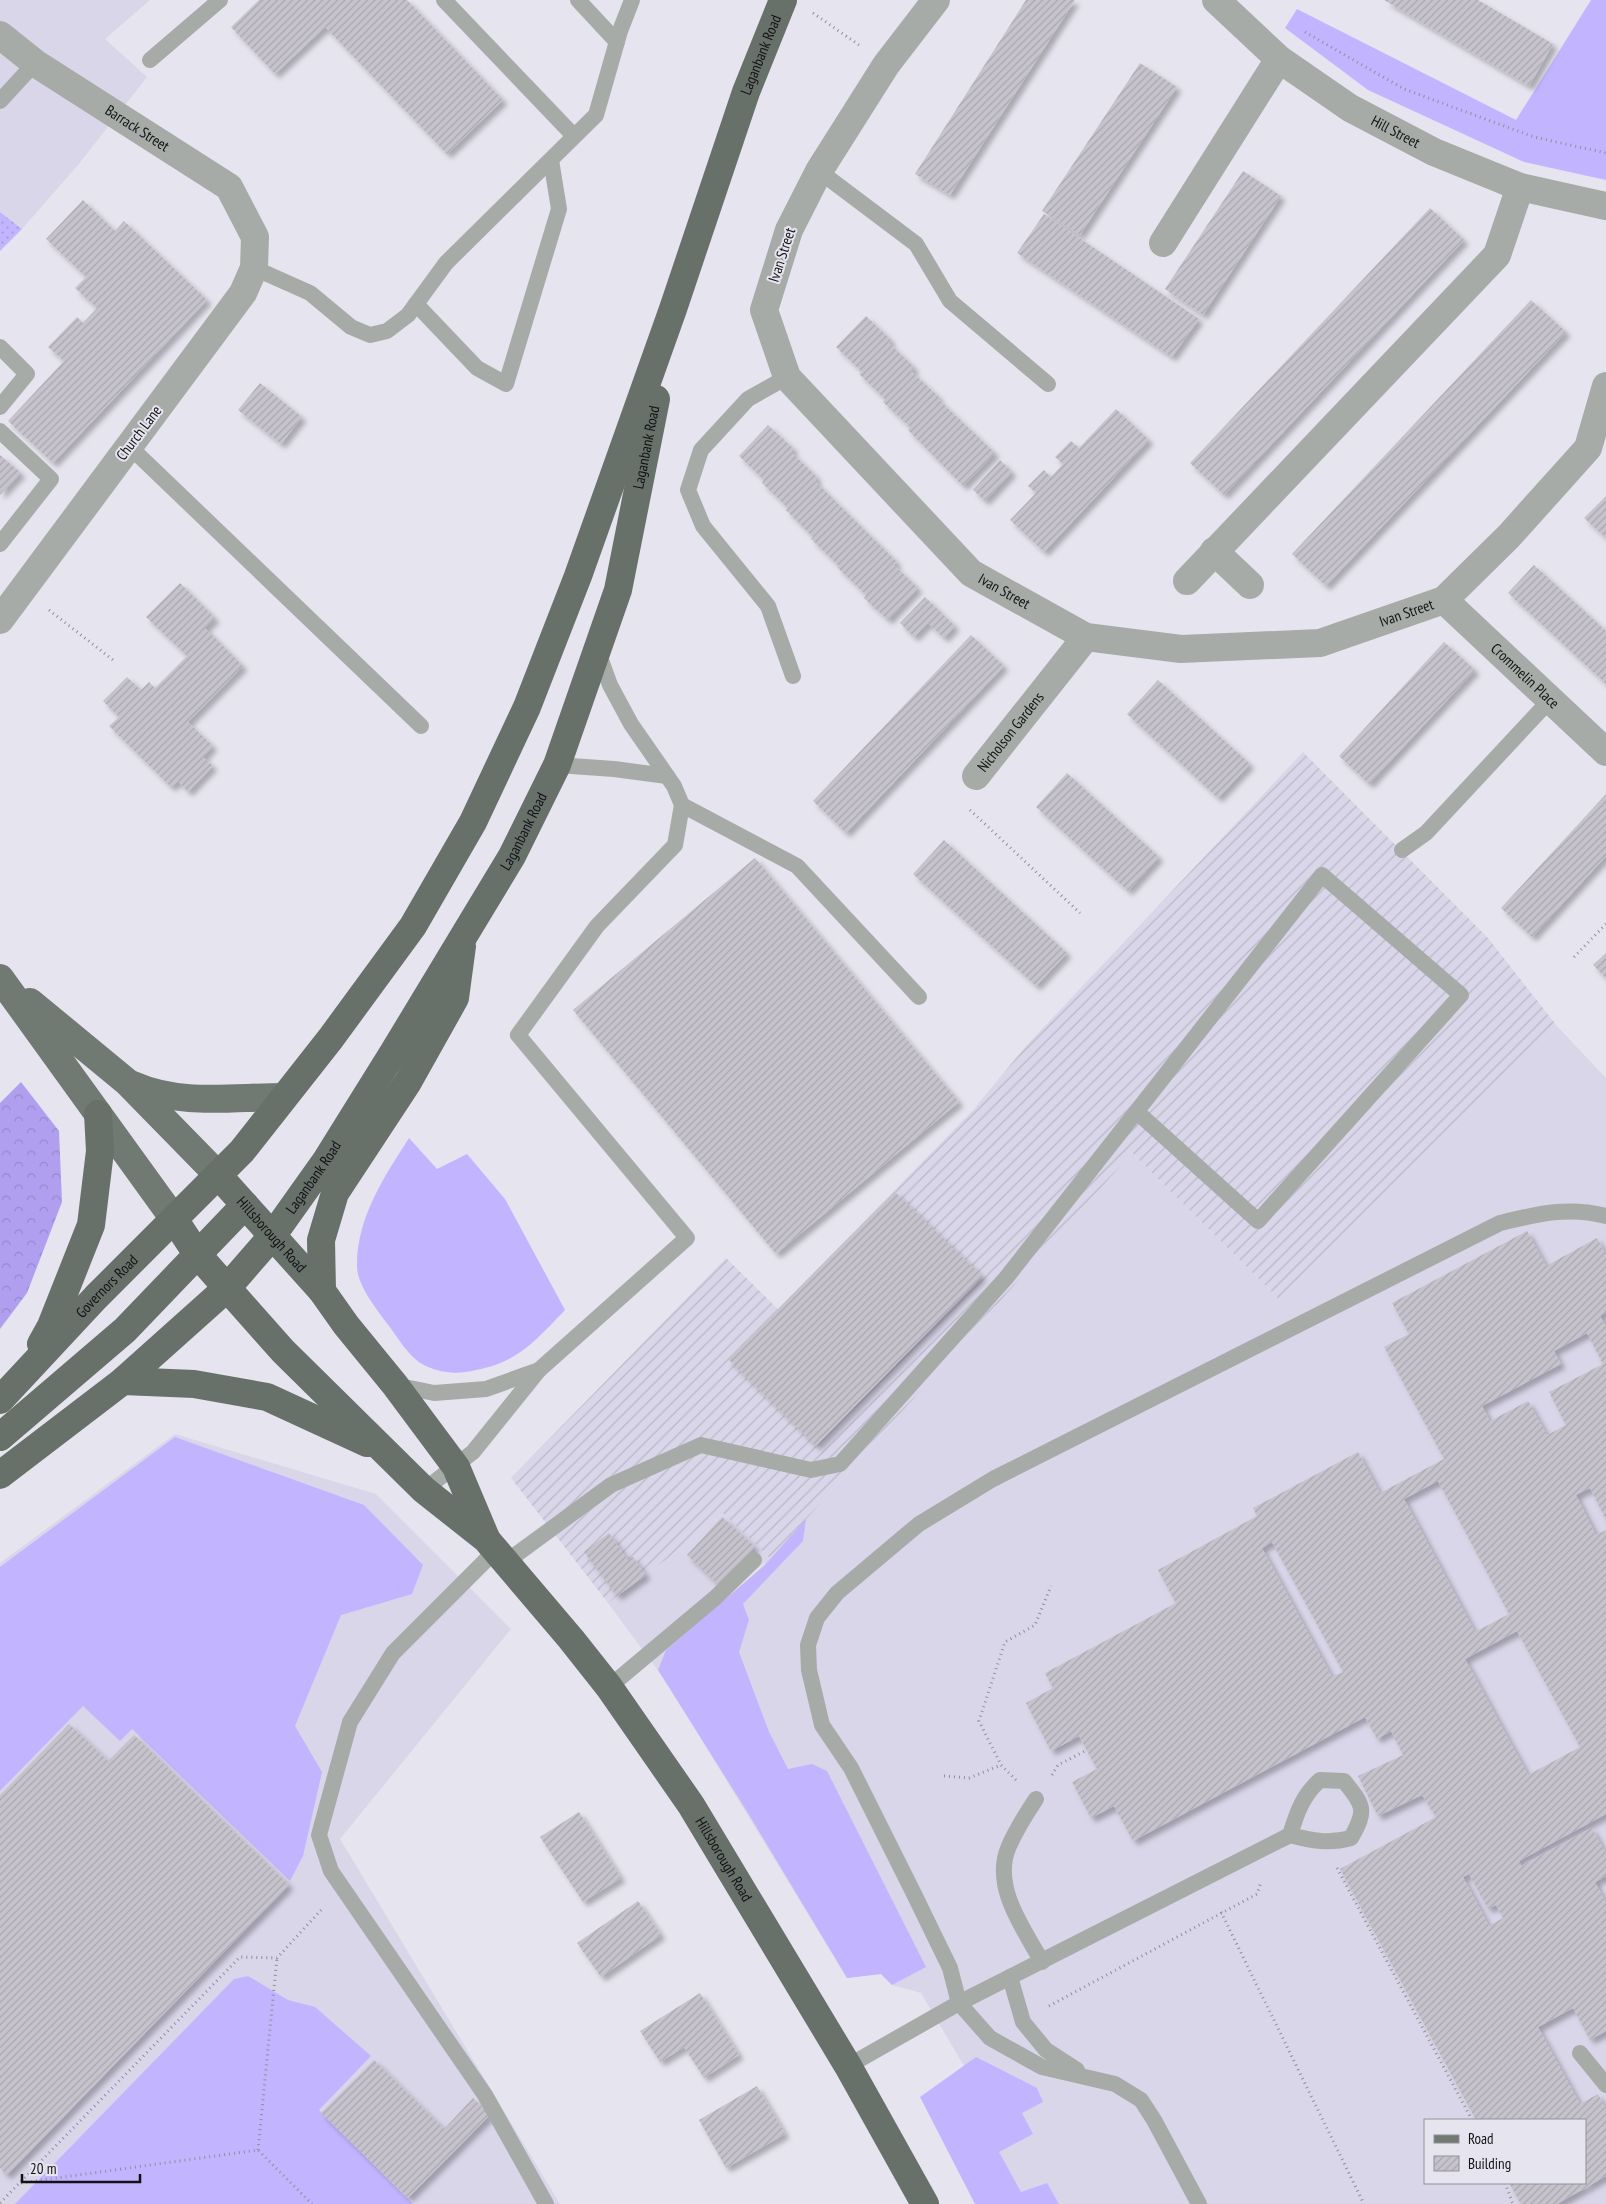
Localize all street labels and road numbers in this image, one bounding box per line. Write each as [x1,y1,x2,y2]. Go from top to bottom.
street label: Laganbank Road [736,12,785,97]
street label: Barrack Street [102,100,173,155]
street label: Hill Street [1368,111,1423,152]
street label: Ivan Street [764,225,799,284]
street label: Church Lane [112,401,165,464]
street label: Laganbank Road [628,404,663,491]
street label: Ivan Street [975,569,1034,613]
street label: Ivan Street [1377,594,1436,631]
street label: Crommelin Place [1487,639,1564,712]
street label: Nicholson Gardens [973,688,1048,776]
street label: Laganbank Road [496,789,551,874]
street label: Laganbank Road [281,1137,345,1217]
street label: Hillsborough Road [233,1192,311,1276]
street label: Governors Road [71,1251,142,1322]
street label: Hillsborough Road [691,1813,757,1905]

